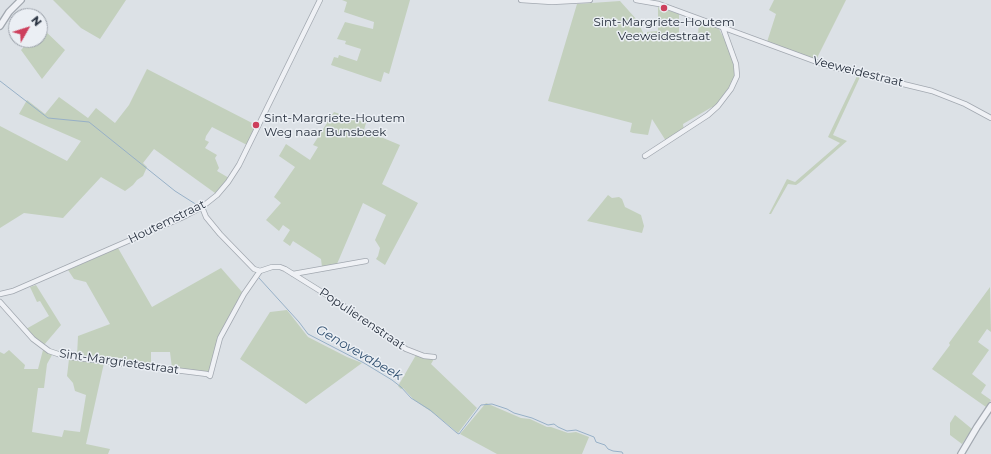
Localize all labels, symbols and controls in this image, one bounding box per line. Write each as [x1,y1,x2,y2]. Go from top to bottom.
marker: Sint-Margriete-Houtem Veeweidestraat [659,3,669,13]
north arrow [8,8,48,48]
text: N [28,13,45,29]
place label: Sint-Margriete-Houtem Veeweidestraat [593,15,735,43]
street label: Veeweidestraat [811,54,905,90]
place label: Sint-Margriete-Houtem Weg naar Bunsbeek [264,111,405,139]
marker: Sint-Margriete-Houtem Weg naar Bunsbeek [251,120,261,130]
street label: Houtemstraat [126,197,208,247]
street label: Populierenstraat [317,285,407,353]
water label: Genovevabeek [313,322,405,384]
street label: Sint-Margrietestraat [58,346,180,378]

